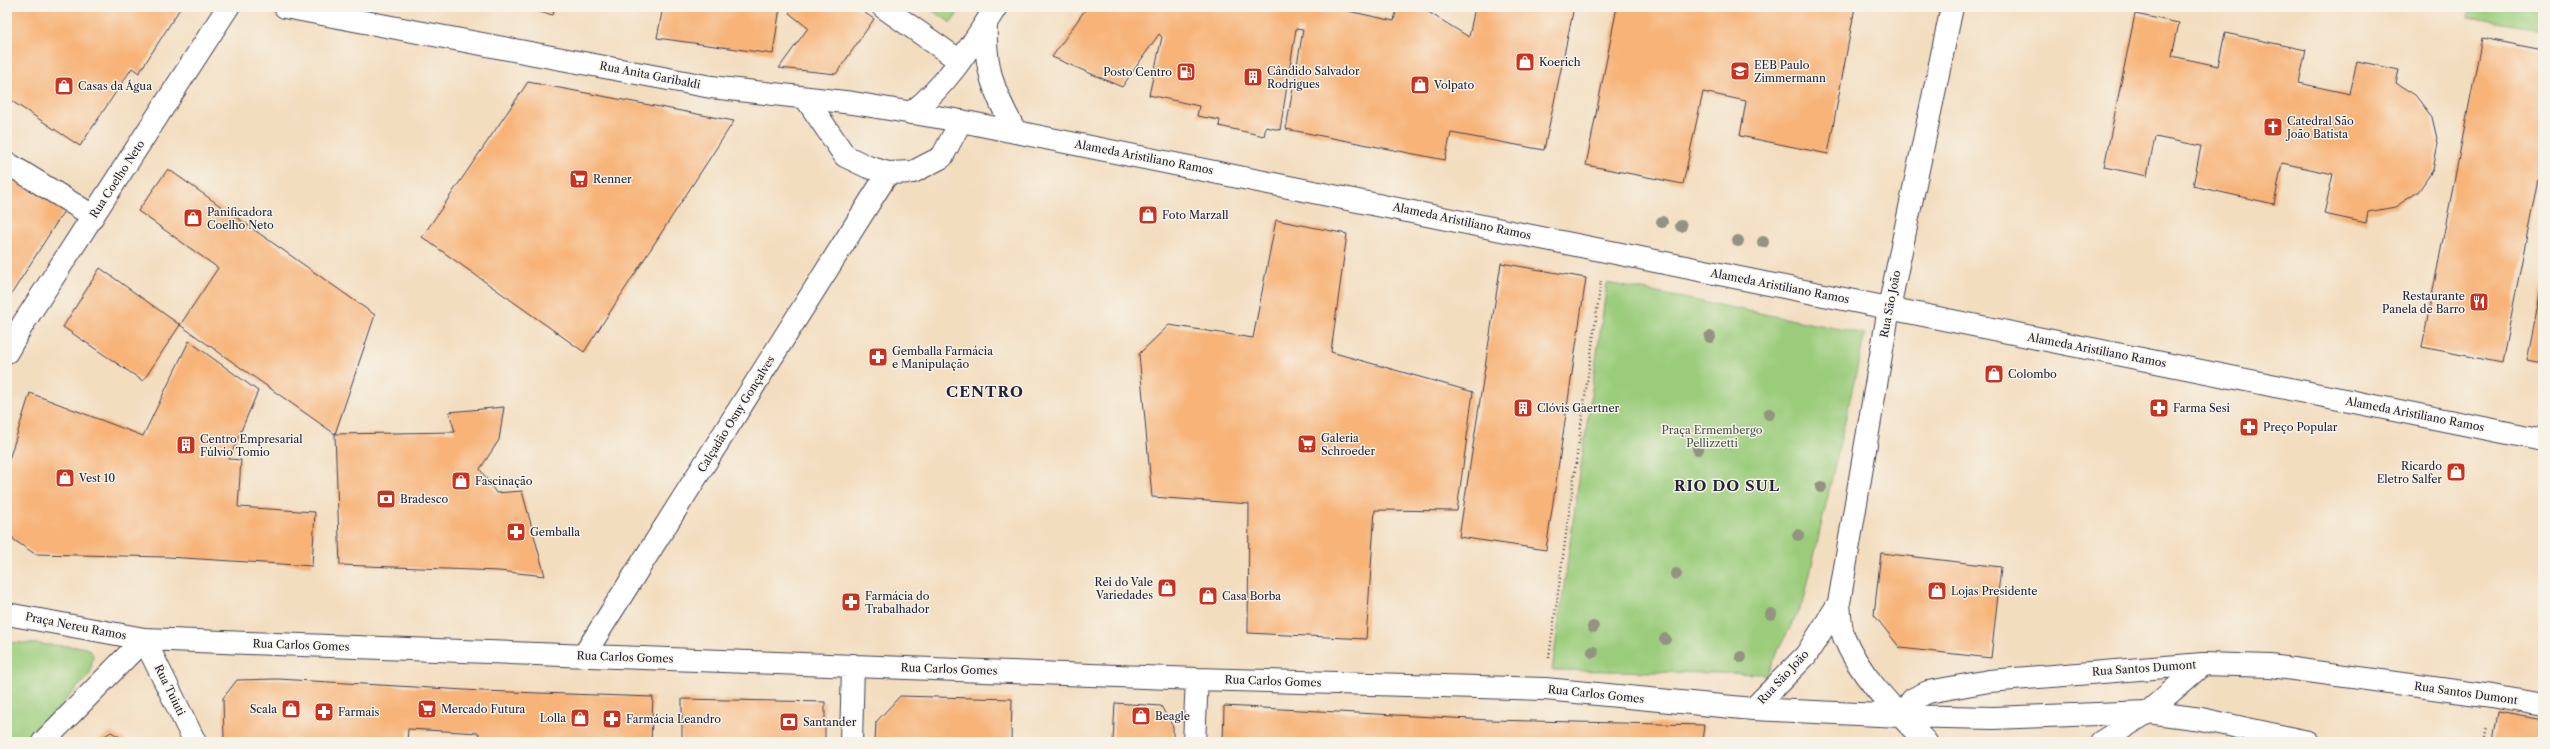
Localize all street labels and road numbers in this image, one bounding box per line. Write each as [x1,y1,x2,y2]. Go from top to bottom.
street label: Rua Anita Garibaldi [598,58,702,92]
street label: Alameda Aristiliano Ramos [1072,136,1215,177]
street label: Rua Coelho Neto [87,137,148,221]
street label: Alameda Aristiliano Ramos [1391,199,1533,243]
street label: Alameda Aristiliano Ramos [1708,265,1851,306]
street label: Rua São João [1877,269,1903,339]
street label: Alameda Aristiliano Ramos [2025,329,2168,370]
street label: Calçadão Osny Gonçalves [694,353,778,475]
street label: Alameda Aristiliano Ramos [2343,393,2486,434]
street label: Praça Nereu Ramos [24,609,128,643]
street label: Rua Carlos Gomes [252,636,350,654]
street label: Rua São João [1755,647,1812,707]
street label: Rua Carlos Gomes [576,648,674,666]
street label: Rua Santos Dumont [2091,657,2197,679]
street label: Rua Carlos Gomes [900,660,998,678]
street label: Rua Tuiuti [152,662,189,718]
street label: Rua Carlos Gomes [1224,672,1322,690]
street label: Rua Santos Dumont [2413,679,2519,707]
street label: Rua Carlos Gomes [1547,682,1645,706]

